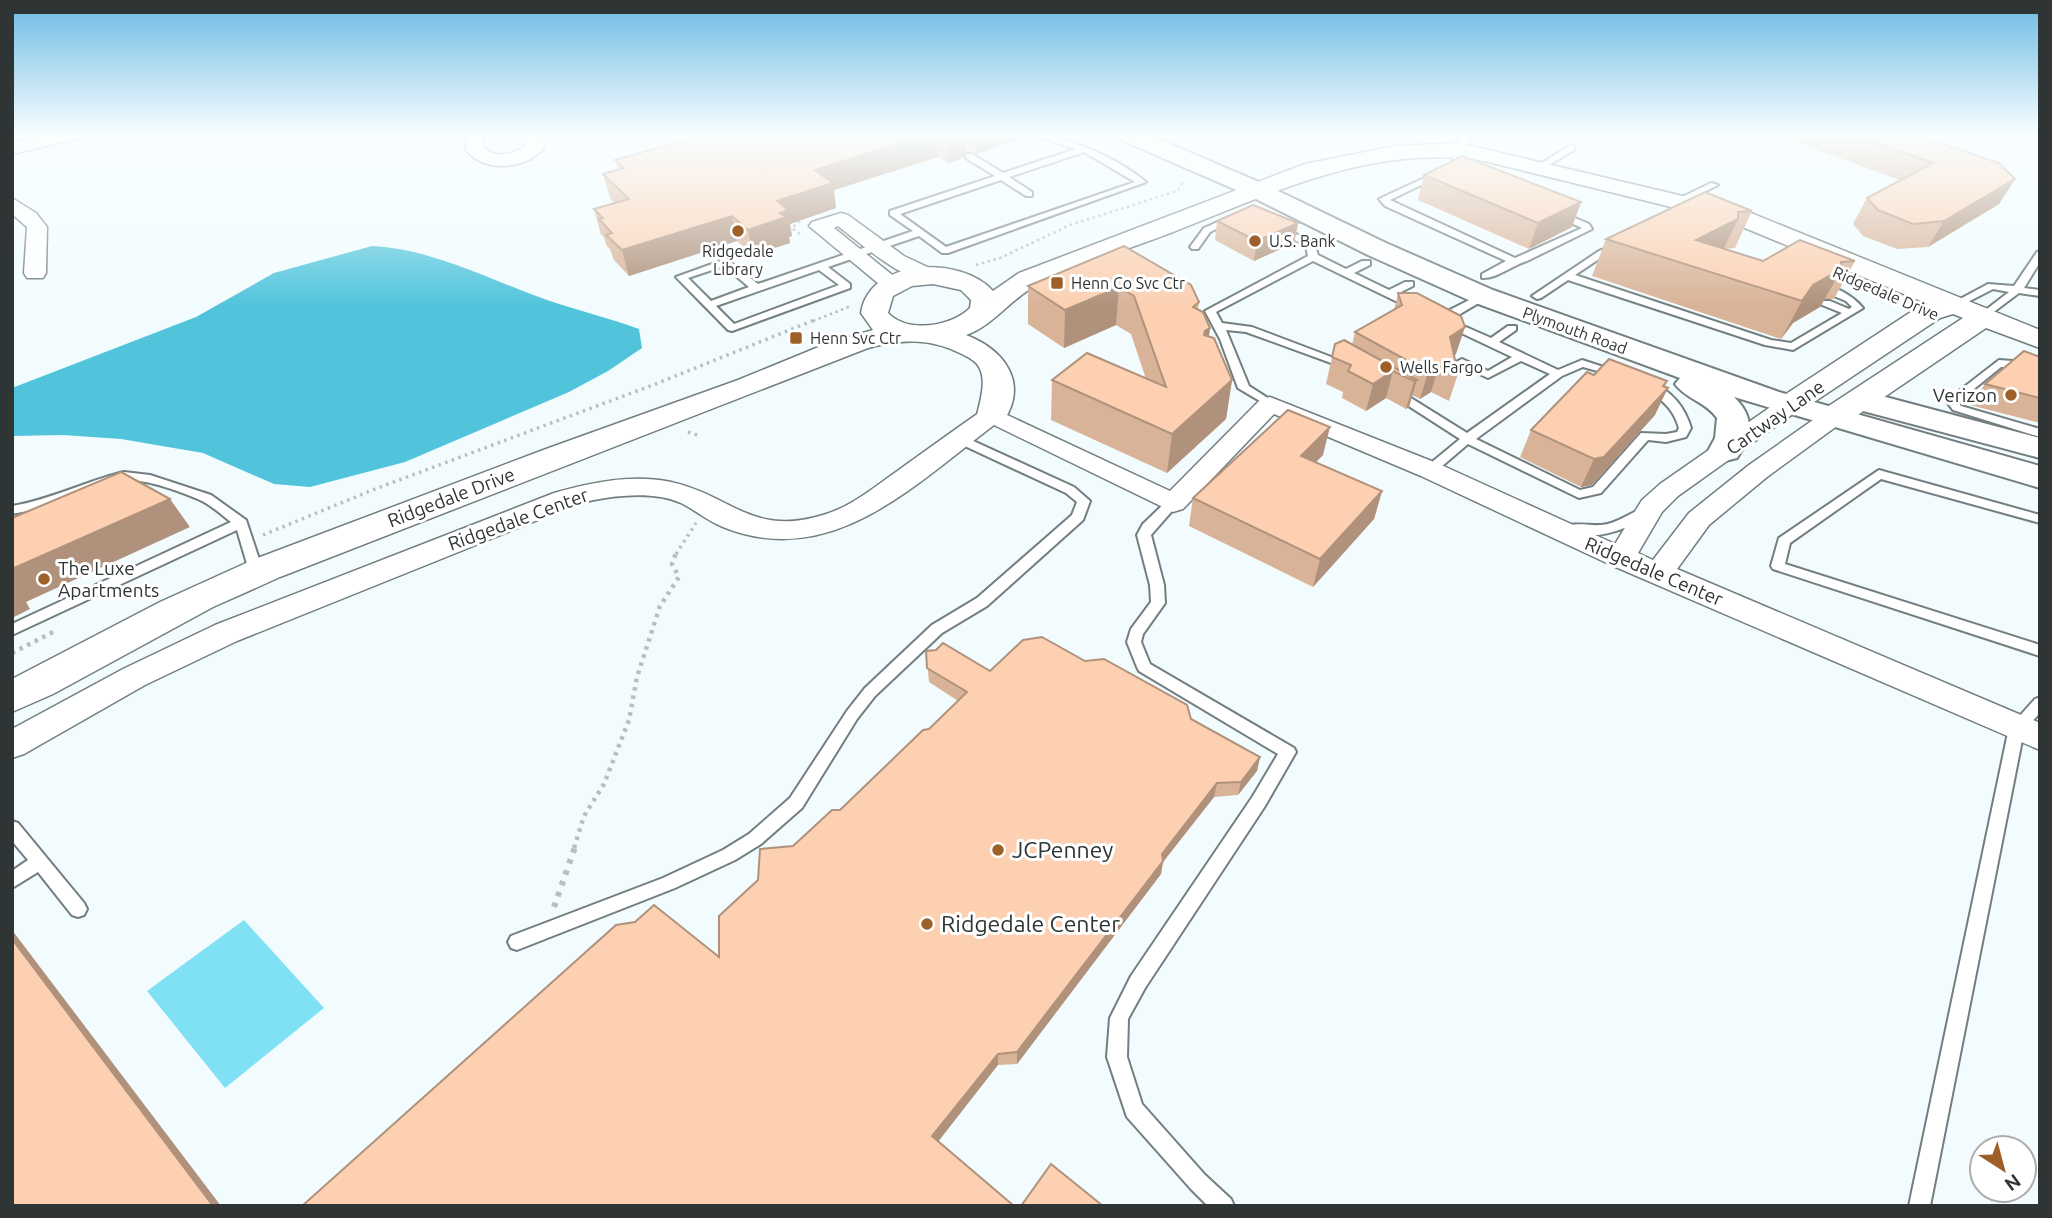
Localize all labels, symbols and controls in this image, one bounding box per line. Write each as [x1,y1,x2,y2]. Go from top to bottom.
marker: Ridgedale Library [730,223,746,239]
place label: U.S. Bank [1269,232,1336,250]
marker: U.S. Bank [1247,233,1263,249]
place label: Ridgedale Library [702,242,774,278]
street label: Ridgedale Drive [1830,263,1942,323]
place label: Henn Co Svc Ctr [1071,274,1185,292]
marker: Henn Co Svc Ctr [1049,275,1065,291]
street label: Plymouth Road [1520,303,1630,357]
place label: Henn Svc Ctr [810,329,901,347]
marker: Henn Svc Ctr [788,330,804,346]
place label: Wells Fargo [1400,358,1483,376]
marker: Wells Fargo [1378,359,1394,375]
street label: Cartway Lane [1722,375,1828,459]
place label: Verizon [1933,384,1997,406]
marker: Verizon [2003,387,2019,403]
street label: Ridgedale Drive [384,463,518,531]
street label: Ridgedale Center [445,483,591,555]
street label: Ridgedale Center [1582,532,1726,610]
place label: The Luxe Apartments [58,557,159,601]
marker: The Luxe Apartments [36,571,52,587]
place label: JCPenney [1012,837,1113,862]
marker: JCPenney [990,842,1006,858]
place label: Ridgedale Center [941,911,1120,936]
marker: Ridgedale Center [919,916,935,932]
north arrow [1968,1134,2038,1204]
text: N [2001,1170,2025,1196]

